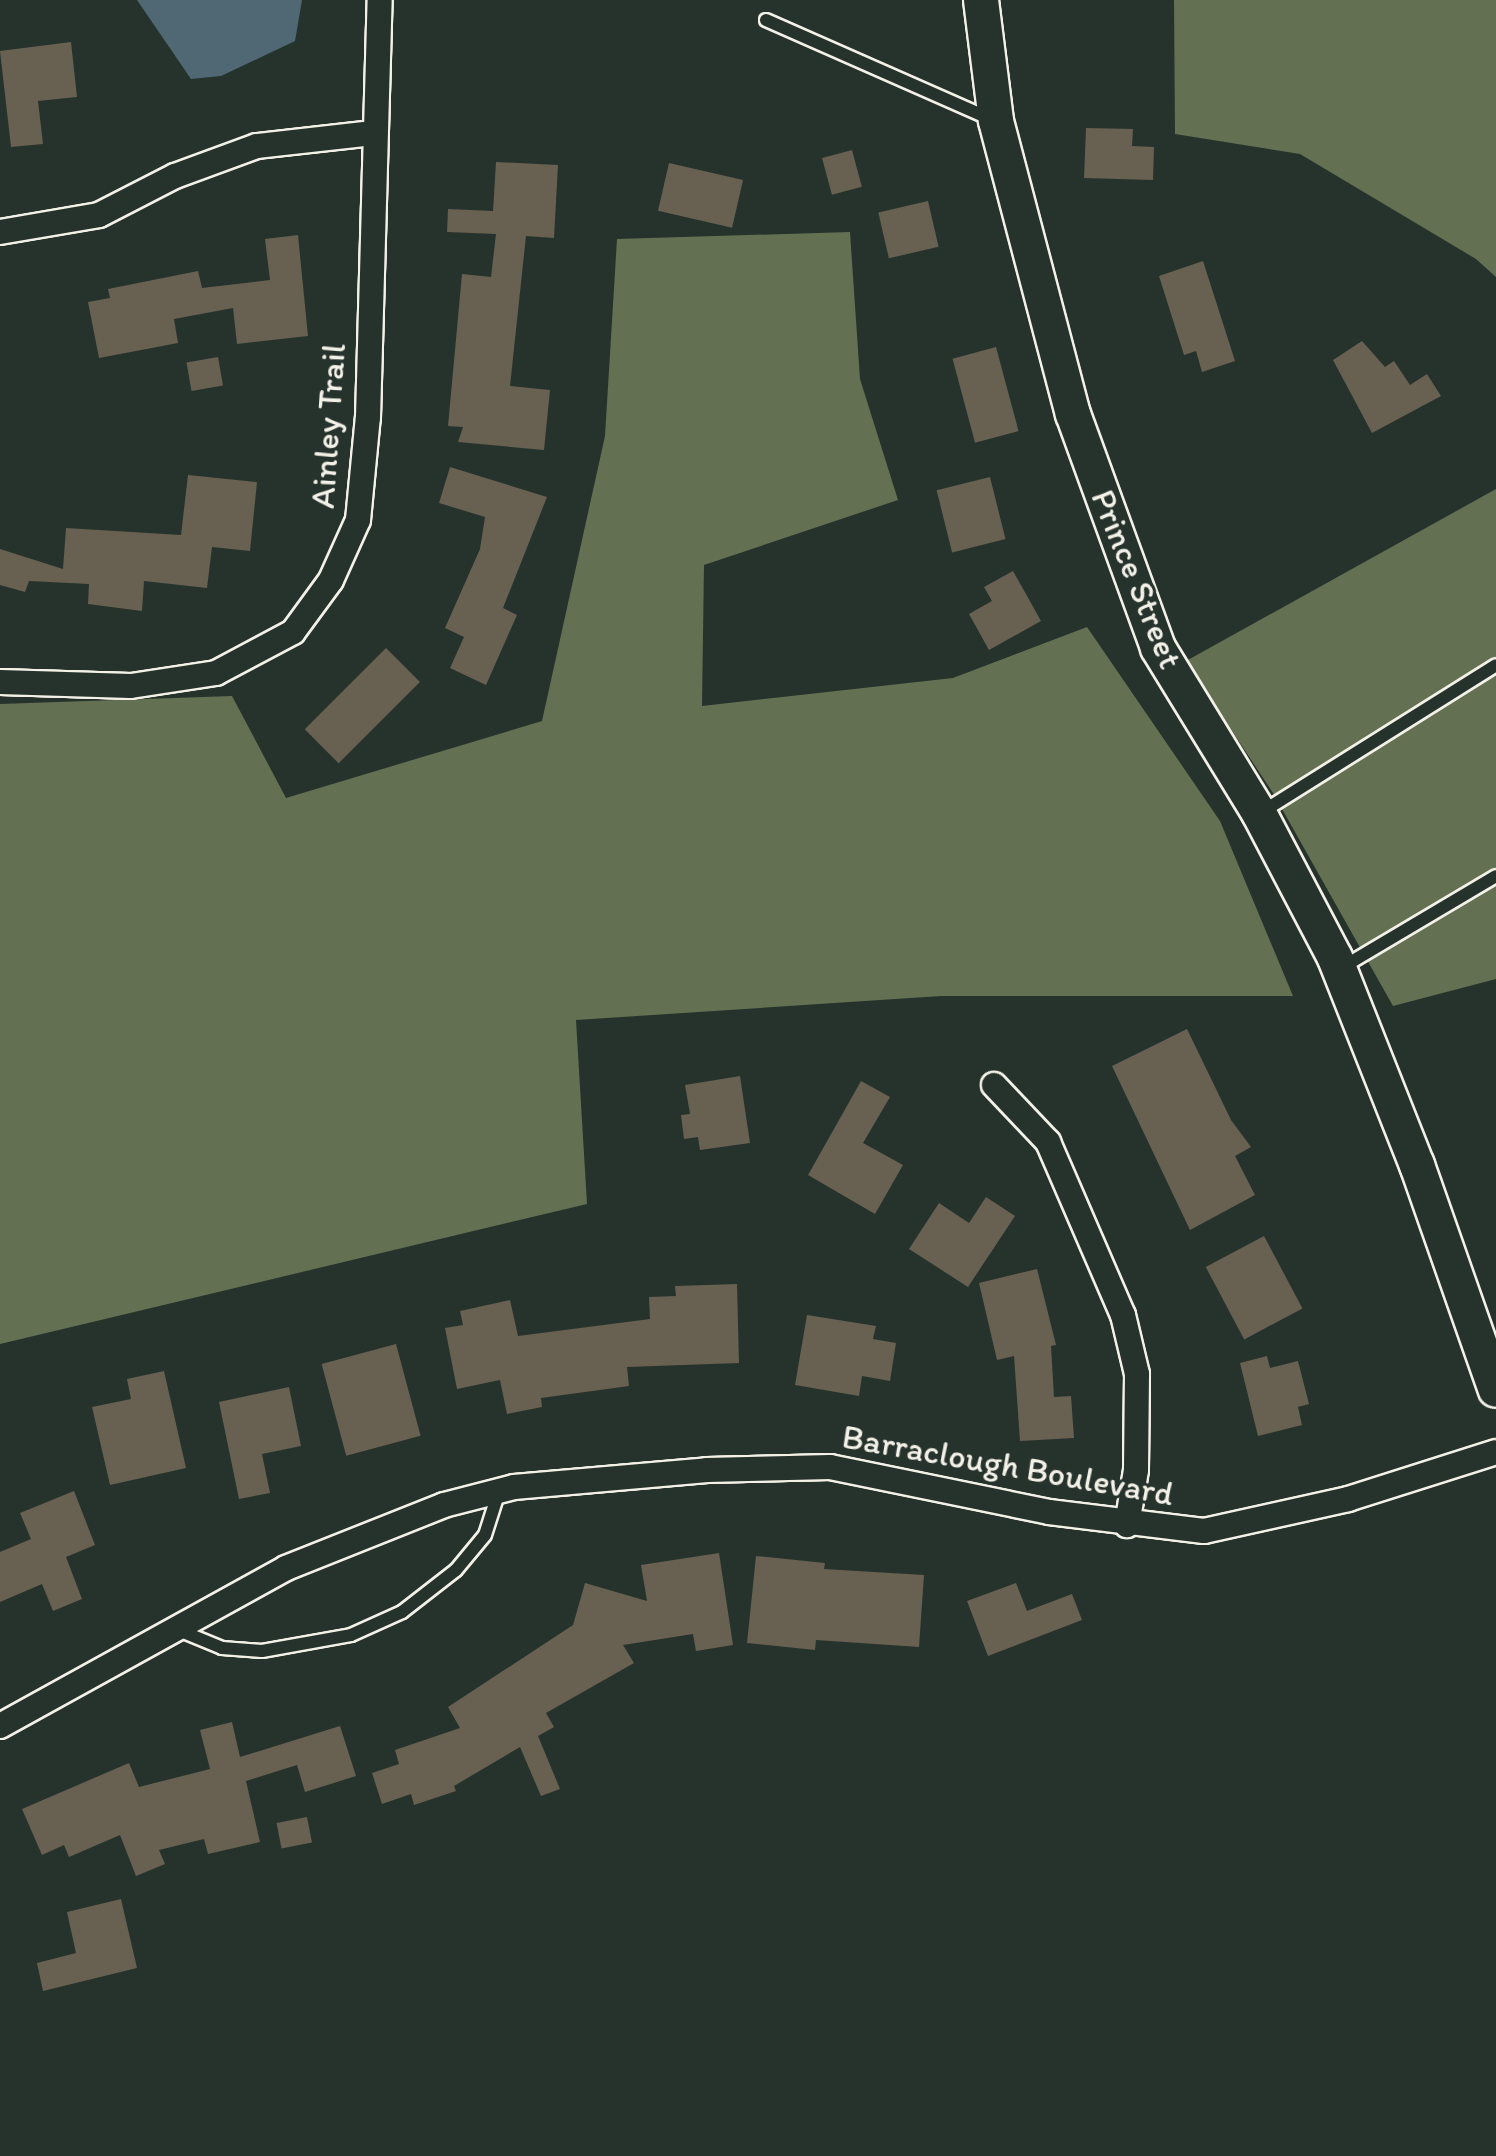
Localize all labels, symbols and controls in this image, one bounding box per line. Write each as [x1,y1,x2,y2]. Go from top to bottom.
street label: Ainley Trail [302,342,354,510]
street label: Prince Street [1083,484,1191,674]
street label: Barraclough Boulevard [838,1416,1178,1514]

